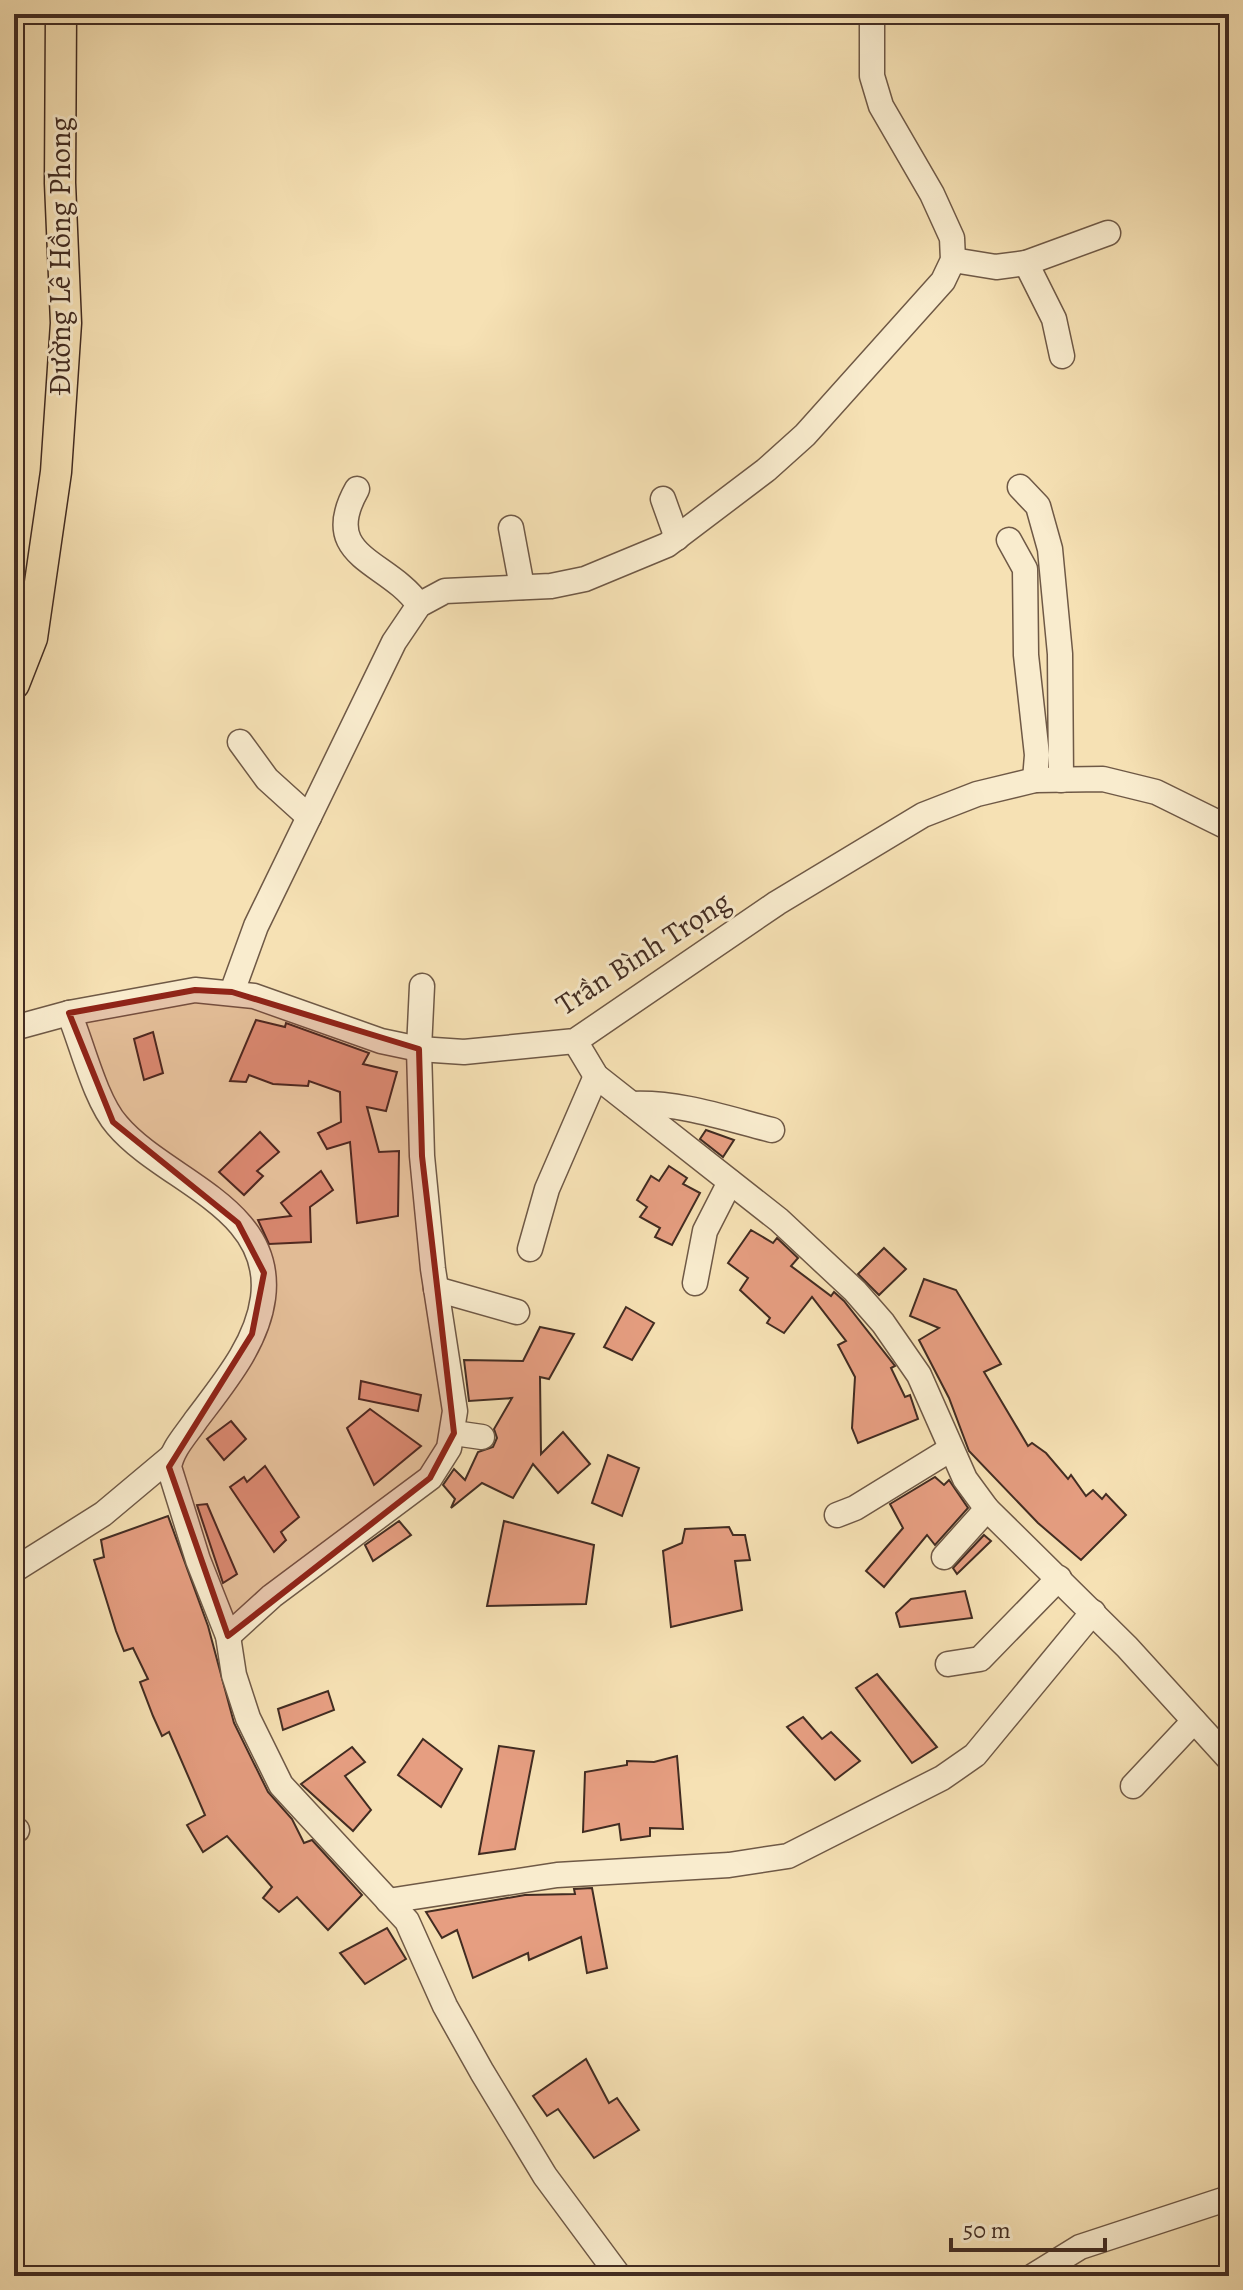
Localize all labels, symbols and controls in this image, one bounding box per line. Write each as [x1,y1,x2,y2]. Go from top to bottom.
street label: Đường Lê Hồng Phong [40,117,80,395]
street label: Trần Bình Trọng [548,882,738,1024]
scale bar [951,2202,1105,2252]
text: 50 m [963,2214,1011,2246]

